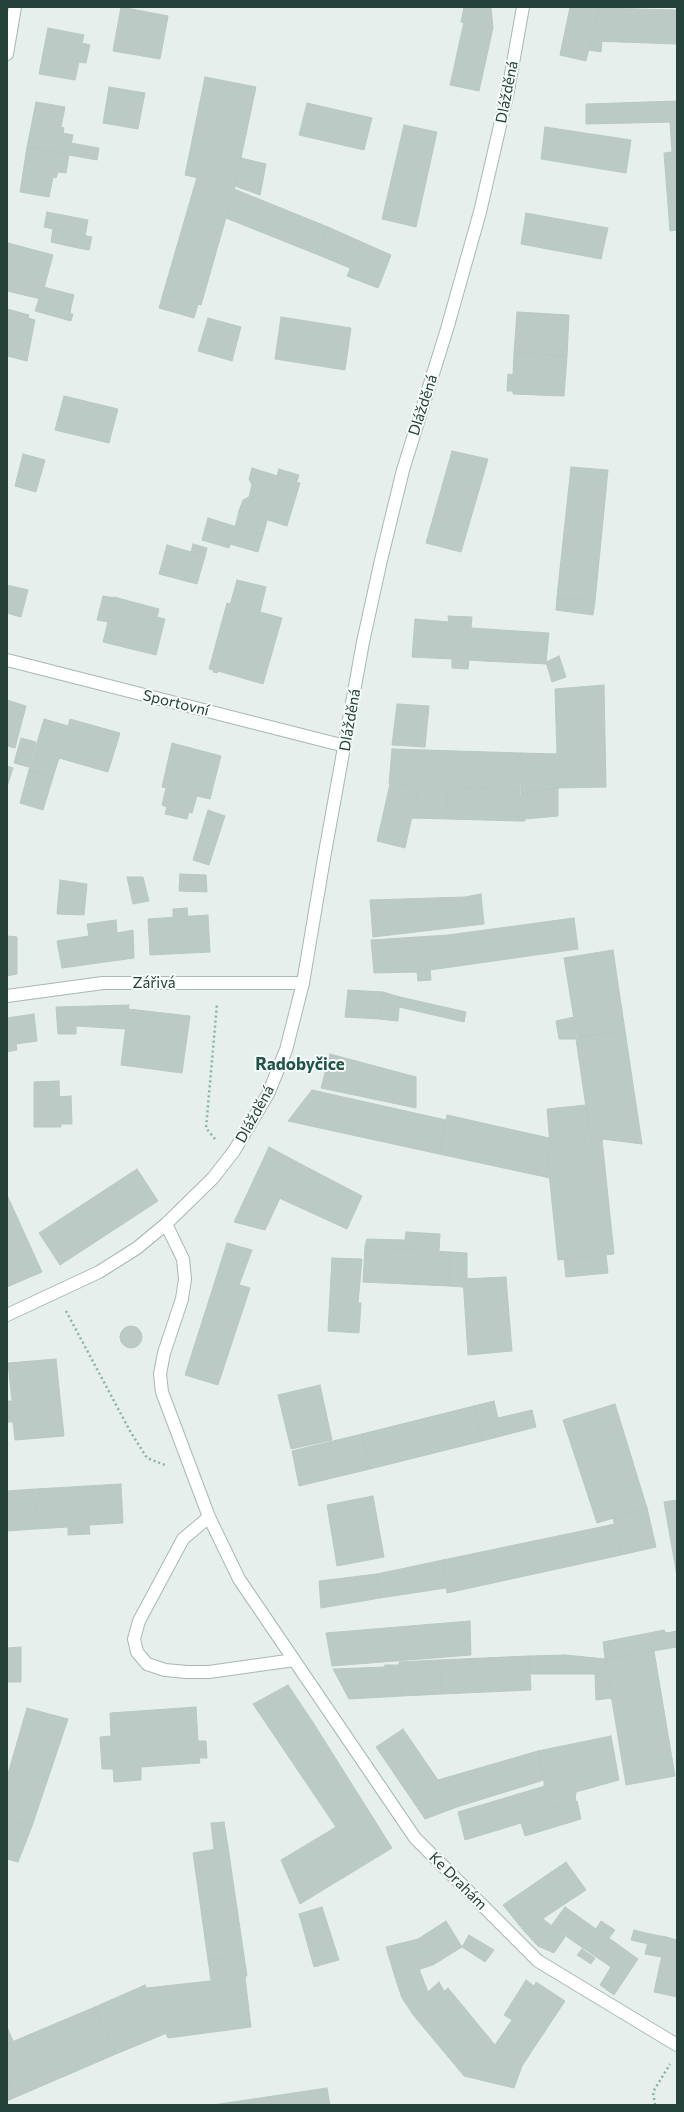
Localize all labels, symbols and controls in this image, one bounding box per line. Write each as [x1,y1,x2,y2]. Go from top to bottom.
street label: Dlážděná [492,59,522,125]
street label: Dlážděná [405,372,441,438]
street label: Sportovní [141,686,211,720]
street label: Dlážděná [336,687,364,753]
street label: Zářivá [132,974,176,992]
district label: Radobyčice [255,1054,345,1074]
street label: Dlážděná [232,1082,278,1146]
street label: Ke Drahám [425,1848,491,1914]

